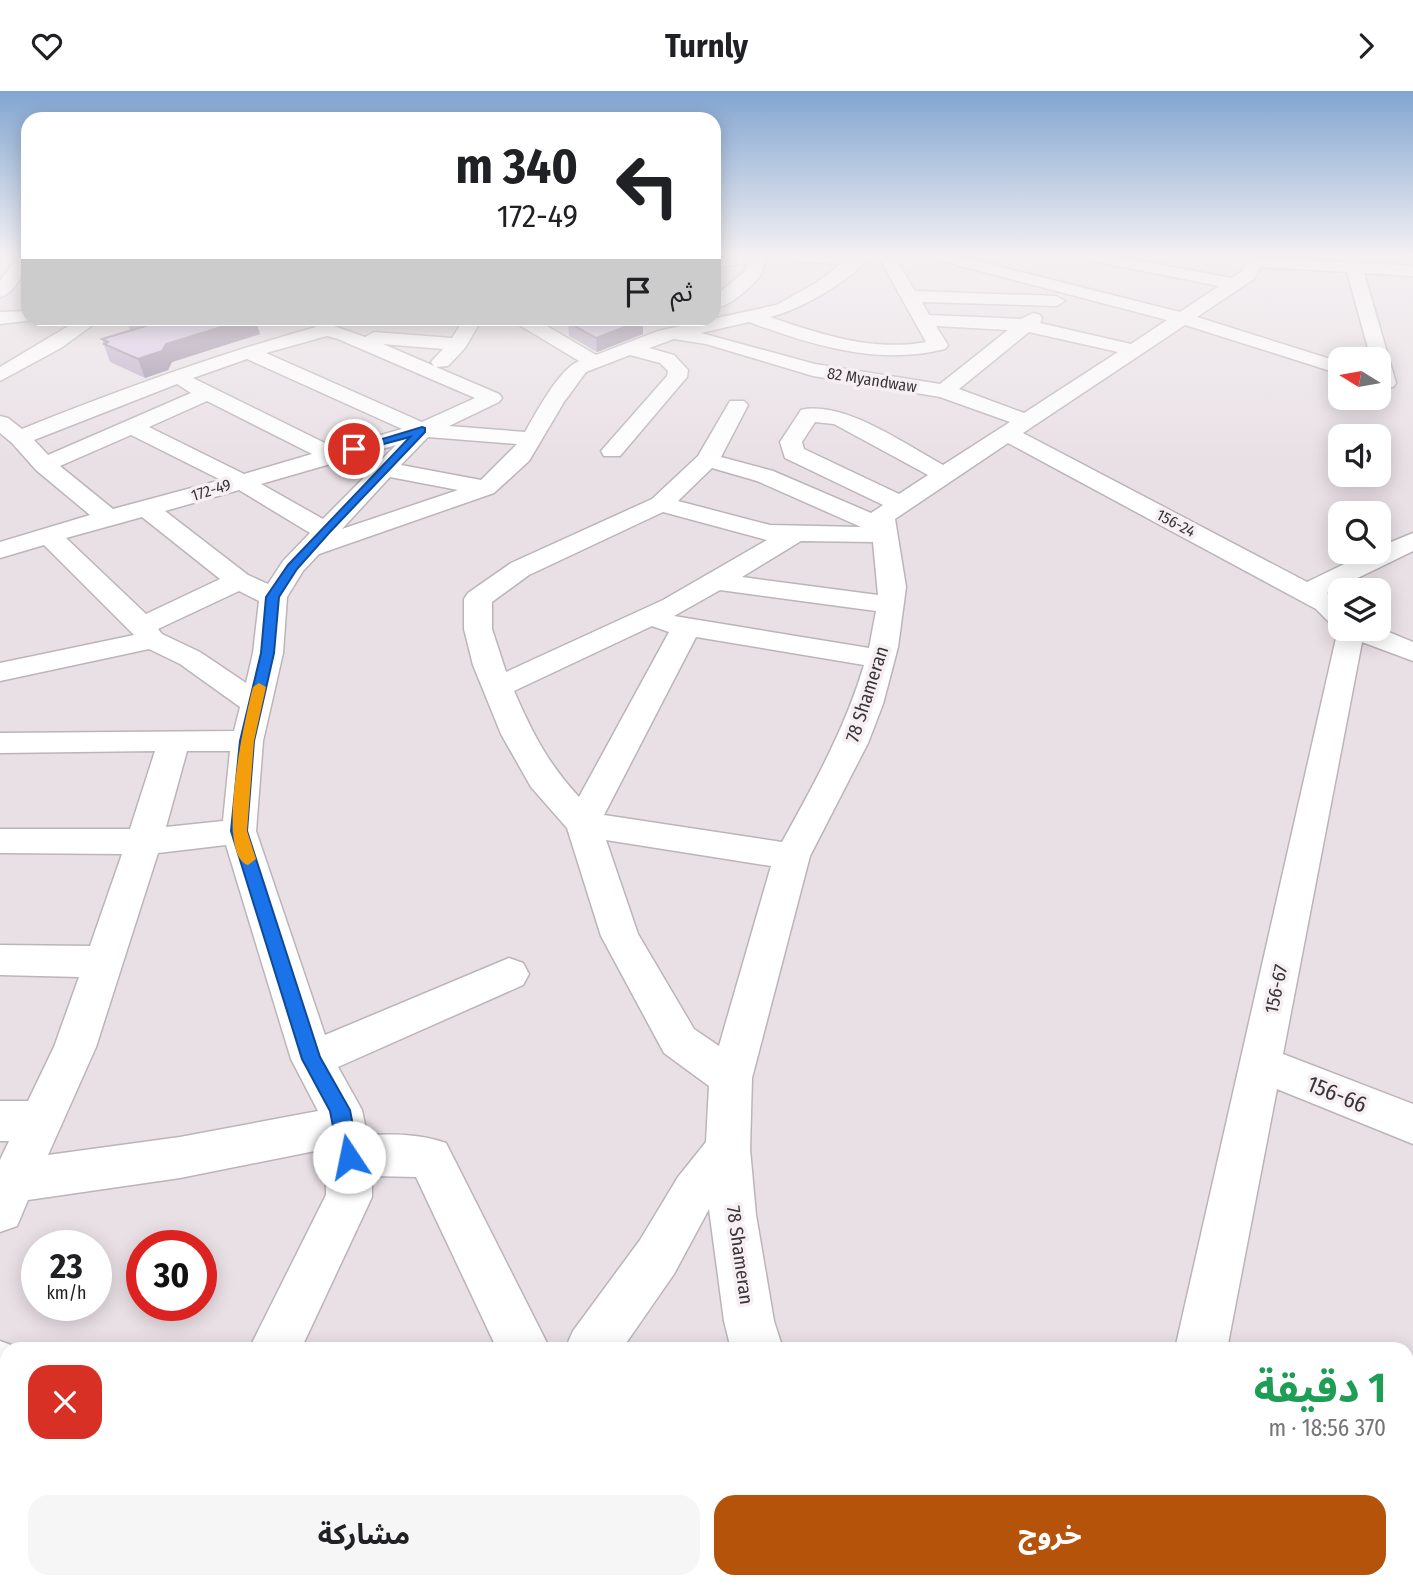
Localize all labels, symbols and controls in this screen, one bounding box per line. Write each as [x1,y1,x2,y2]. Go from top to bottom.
icon: heart [28,27,66,65]
text: Turnly [665,27,748,65]
icon: forward [1347,27,1385,65]
text: 340 m [455,137,578,196]
icon: left [602,140,693,231]
text: 172-49 [497,197,578,235]
icon: arrive [619,273,657,311]
text: ثم [671,277,693,308]
north arrow [1328,347,1391,409]
map controls [1328,347,1391,641]
street label: 82 Myandwaw [826,364,919,397]
pin [324,419,384,479]
button: sound [1328,424,1391,487]
icon: arrive [335,430,373,468]
street label: 172-49 [189,475,233,505]
button: search [1328,501,1391,564]
street label: 156-24 [1153,505,1199,541]
button: layers [1328,578,1391,641]
street label: 78 Shameran [841,643,893,745]
street label: 156-67 [1260,962,1292,1016]
street label: 156-66 [1303,1069,1371,1119]
position arrow [312,1120,386,1194]
street label: 78 Shameran [722,1204,758,1306]
speed limit sign: 30 [126,1230,217,1321]
text: 23 [50,1245,83,1287]
text: km/h [46,1282,87,1304]
text: 1 دقيقة [1254,1363,1386,1413]
button: close [28,1365,102,1439]
text: 370 m · 18:56 [1269,1414,1386,1442]
button: مشاركة [28,1495,700,1575]
button: خروج [714,1495,1386,1575]

